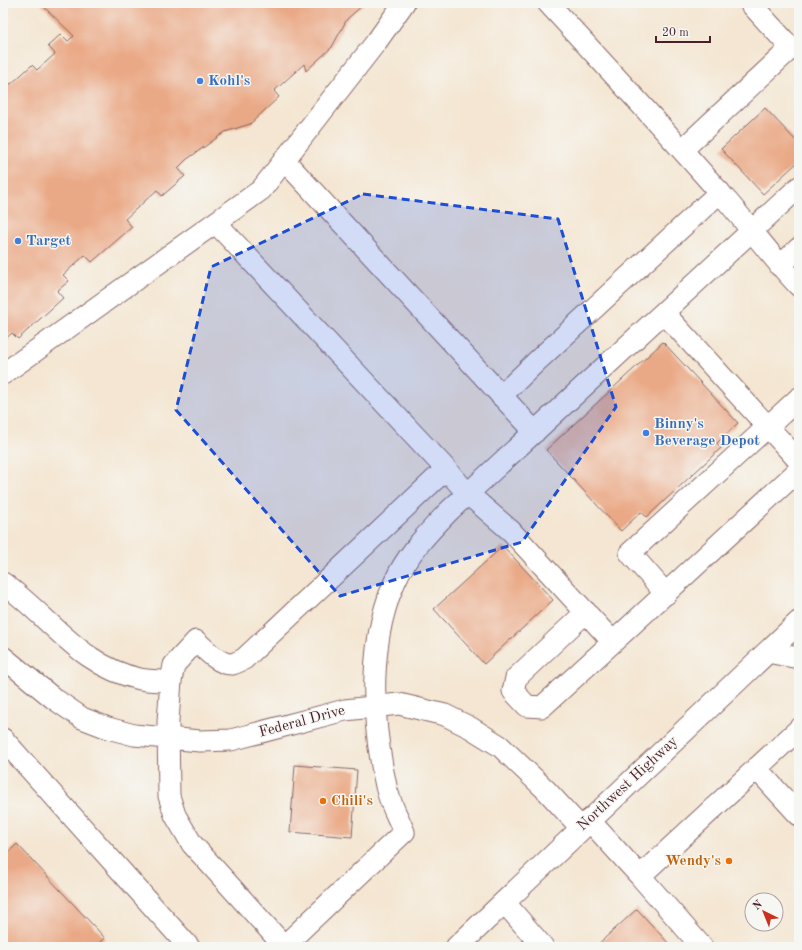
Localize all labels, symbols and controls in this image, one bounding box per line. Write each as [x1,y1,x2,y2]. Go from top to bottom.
scale bar [656,18,710,44]
text: 20 m [662,27,689,39]
place label: Kohl's [208,74,250,89]
marker: Kohl's [195,76,205,86]
place label: Target [26,234,71,249]
marker: Target [13,236,23,246]
place label: Binny's Beverage Depot [654,417,760,449]
marker: Binny's Beverage Depot [641,428,651,438]
street label: Federal Drive [257,703,347,741]
street label: Northwest Highway [575,734,681,834]
place label: Chili's [331,794,373,809]
marker: Chili's [318,796,328,806]
place label: Wendy's [665,854,721,869]
marker: Wendy's [724,856,734,866]
north arrow [744,892,784,932]
text: N [751,898,765,913]

